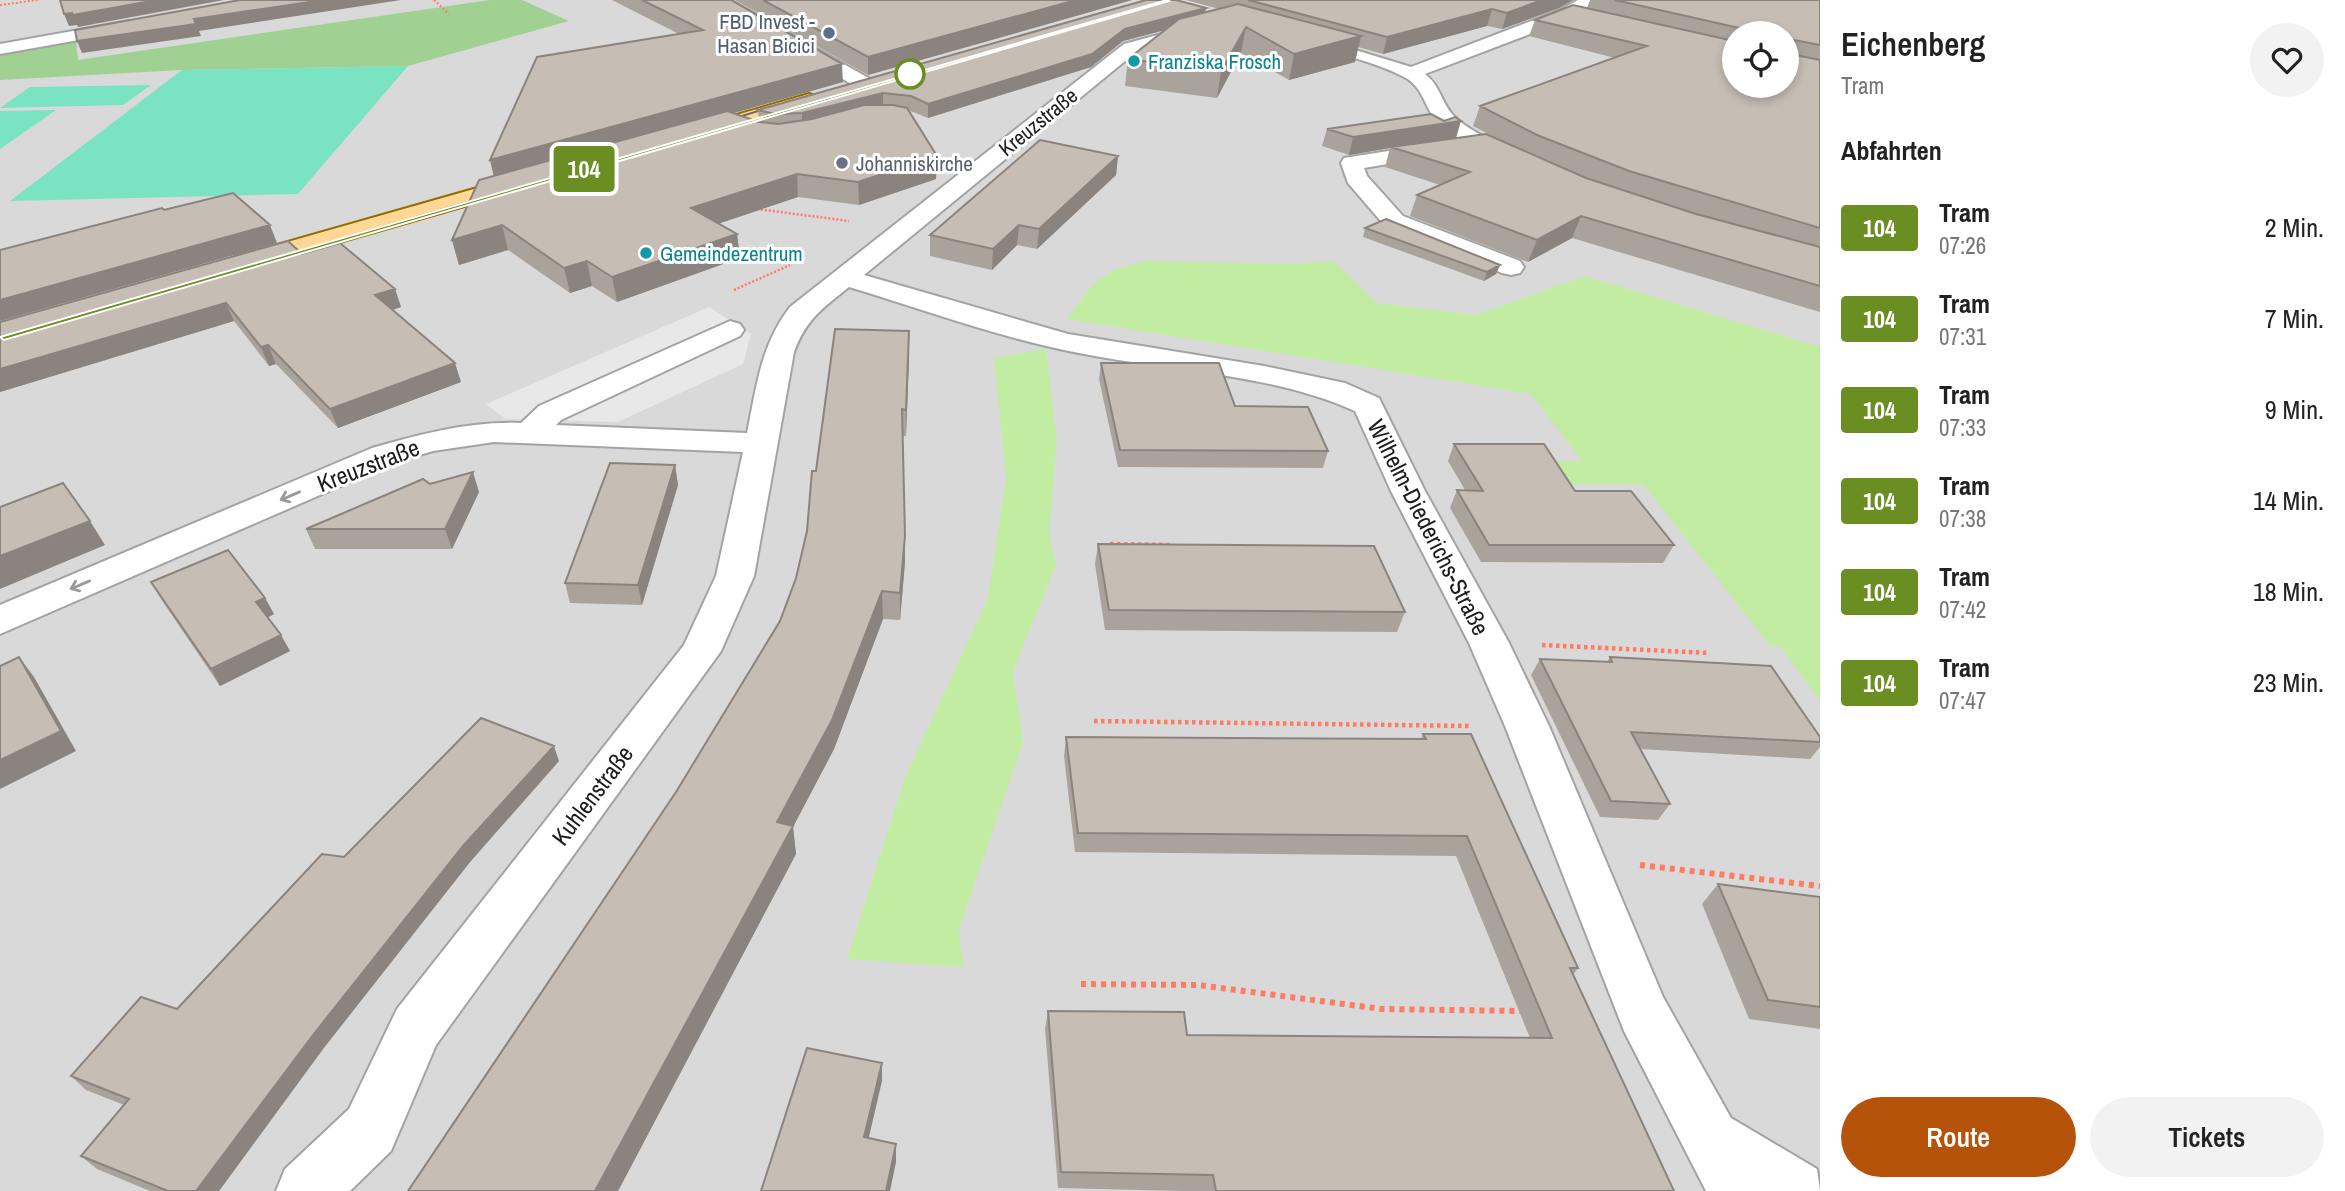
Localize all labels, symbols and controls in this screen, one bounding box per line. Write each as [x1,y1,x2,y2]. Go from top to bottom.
place label: FBD Invest - Hasan Bicici [717,7,815,60]
map controls [1722,21,1799,98]
button: locate [1722,21,1799,98]
text: Eichenberg [1841,22,1985,66]
button: heart [2250,23,2324,97]
marker: FBD Invest - Hasan Bicici [821,25,837,41]
place label: Franziska Frosch [1148,47,1281,76]
marker: Franziska Frosch [1126,53,1142,69]
unlabelled marker [895,59,925,89]
text: Tram [1841,70,1884,101]
street label: Kreuzstraße [992,81,1084,163]
text: Abfahrten [1841,133,1942,168]
line badge: 104 [544,146,624,192]
place label: Johanniskirche [856,149,973,178]
text: 104 [568,153,600,185]
marker: Johanniskirche [834,155,850,171]
text: Tram [1939,195,1990,230]
text: 2 Min. [2265,210,2324,245]
text: 104 [1863,212,1896,244]
text: 07:26 [1939,230,1986,261]
place label: Gemeindezentrum [660,239,803,268]
marker: Gemeindezentrum [638,245,654,261]
text: Tram [1939,286,1990,321]
text: 7 Min. [2265,301,2324,336]
text: 104 [1863,303,1896,335]
text: 07:31 [1939,321,1986,352]
text: Tram [1939,377,1990,412]
text: 9 Min. [2265,392,2324,427]
text: 104 [1863,394,1896,426]
text: 07:33 [1939,412,1986,443]
street label: Wilhelm-Diederichs-Straße [1361,414,1497,640]
street label: Kreuzstraße [312,431,424,499]
text: Tram [1939,468,1990,503]
text: 14 Min. [2253,483,2324,518]
text: 104 [1863,485,1896,517]
one-way arrow [279,490,301,503]
text: 07:38 [1939,503,1986,534]
text: Tram [1939,559,1990,594]
text: 18 Min. [2253,574,2324,609]
text: 104 [1863,576,1896,608]
one-way arrow [70,579,92,592]
text: 07:42 [1939,594,1986,625]
text: Tram [1939,650,1990,685]
text: 23 Min. [2253,665,2324,700]
text: 104 [1863,667,1896,699]
text: 07:47 [1939,685,1986,716]
street label: Kuhlenstraße [544,739,640,851]
button: Route [1841,1097,2076,1177]
button: Tickets [2090,1097,2324,1177]

